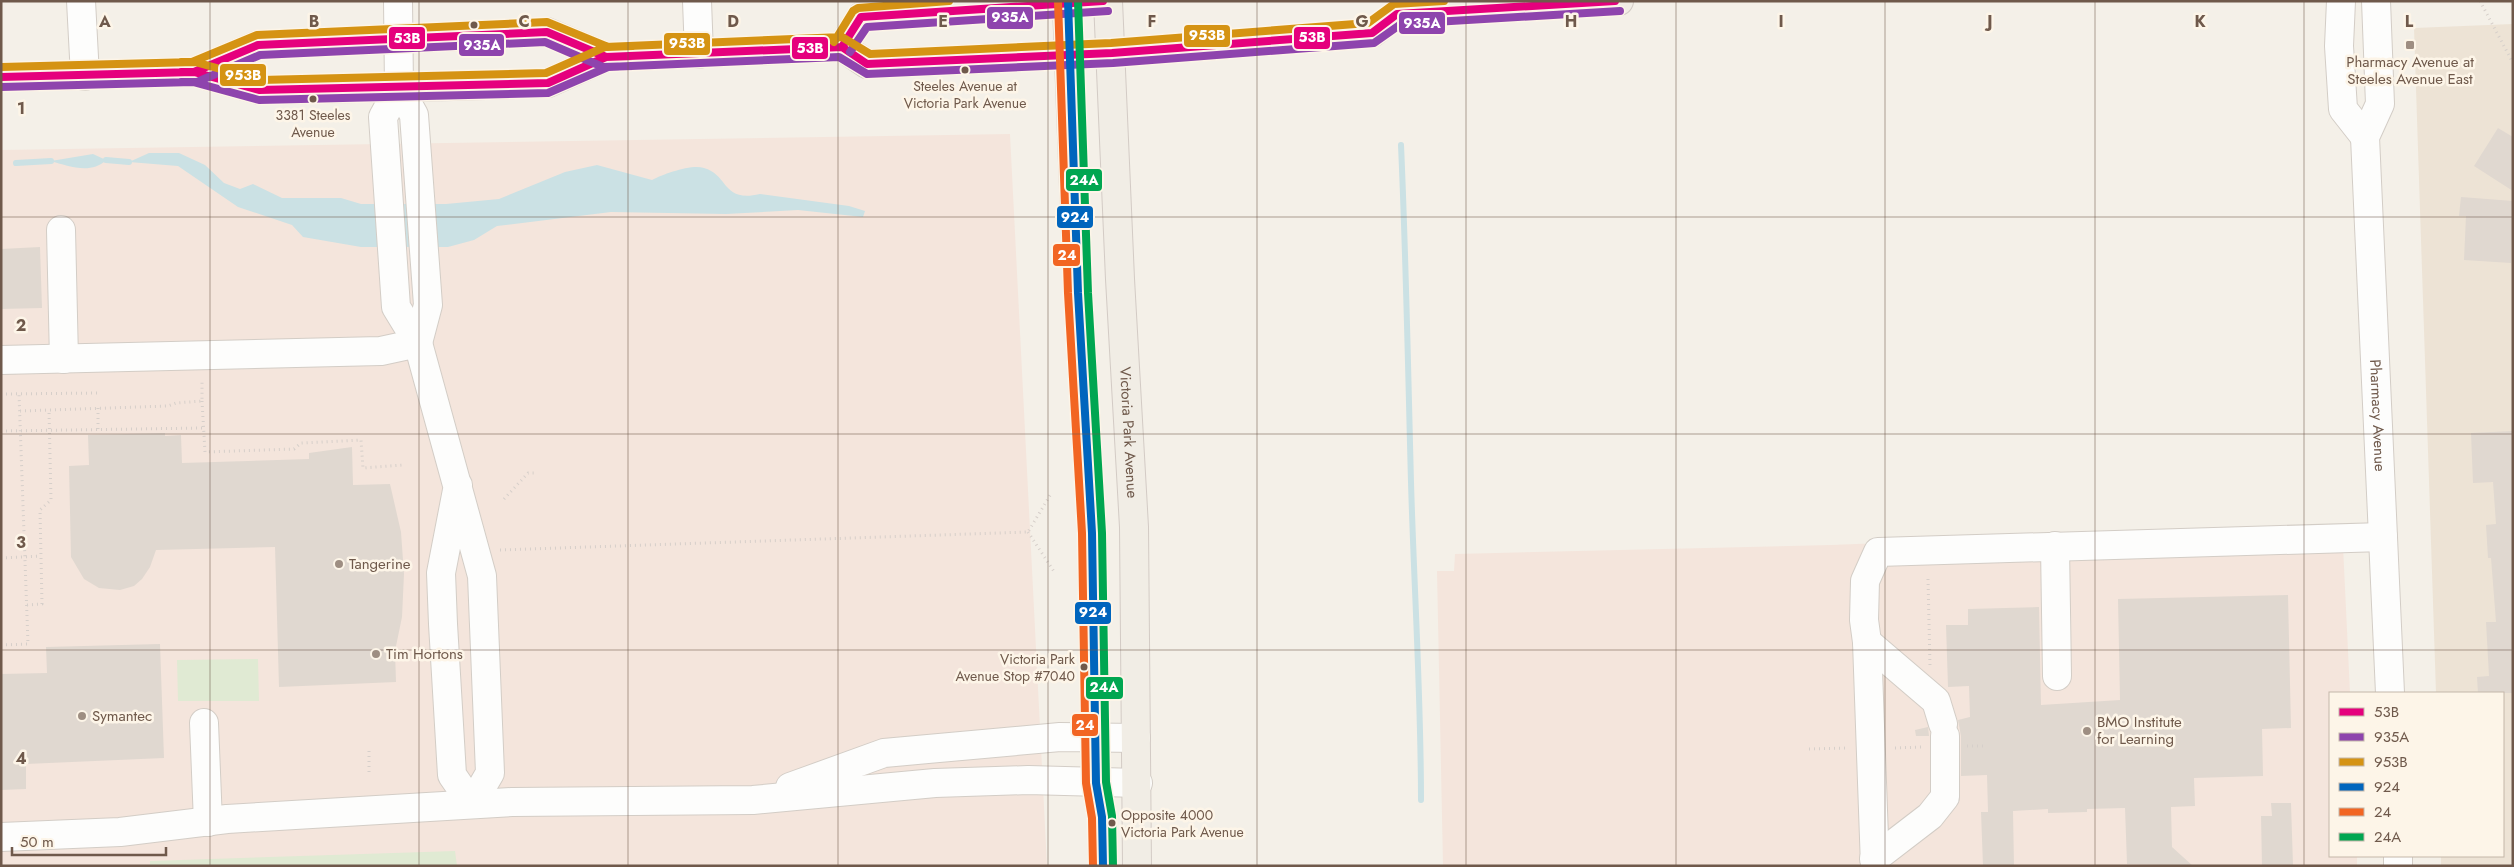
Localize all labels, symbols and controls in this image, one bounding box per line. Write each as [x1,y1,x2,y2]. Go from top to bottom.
line badge: 935A [986,6,1034,30]
text: 935A [991,7,1029,27]
text: A [98,10,111,33]
text: B [309,10,319,33]
text: C [518,10,530,33]
text: D [727,10,739,33]
text: E [938,10,948,33]
text: F [1148,10,1156,33]
text: G [1355,10,1369,33]
text: H [1565,10,1577,33]
text: I [1778,10,1784,33]
text: J [1984,10,1993,33]
text: K [2194,10,2206,33]
text: L [2405,10,2414,33]
line badge: 935A [1398,11,1446,35]
text: 935A [1403,13,1441,33]
unlabelled marker [469,20,479,30]
line badge: 953B [1183,24,1231,48]
text: 953B [1189,25,1225,45]
line badge: 53B [388,26,426,50]
line badge: 53B [1293,26,1331,50]
text: 53B [1298,27,1326,47]
text: 53B [393,28,421,48]
line badge: 953B [663,32,711,56]
line badge: 935A [458,33,505,57]
text: 953B [669,33,705,53]
text: 935A [463,35,501,55]
line badge: 53B [791,36,829,60]
text: 53B [796,38,824,58]
marker: Pharmacy Avenue at Steeles Avenue East [2404,39,2416,51]
place label: Pharmacy Avenue at Steeles Avenue East [2346,51,2474,90]
line badge: 953B [219,63,267,87]
text: 953B [225,65,261,85]
marker: Steeles Avenue at Victoria Park Avenue [960,65,970,75]
place label: Steeles Avenue at Victoria Park Avenue [904,76,1026,113]
marker: 3381 Steeles Avenue [308,94,318,104]
text: 1 [17,97,25,120]
place label: 3381 Steeles Avenue [276,105,351,142]
line badge: 24A [1065,168,1103,192]
text: 24A [1069,170,1099,190]
line badge: 924 [1056,205,1094,229]
text: 924 [1061,207,1089,227]
line badge: 24 [1052,243,1081,267]
text: 24 [1058,245,1077,265]
text: 2 [16,314,26,337]
street label: Pharmacy Avenue [2364,359,2391,472]
street label: Victoria Park Avenue [1114,366,1143,499]
text: 3 [16,531,26,554]
place label: Tangerine [349,553,411,575]
marker: Tangerine [333,558,345,570]
line badge: 924 [1074,601,1112,625]
text: 924 [1079,602,1107,622]
place label: Tim Hortons [386,643,463,665]
marker: Tim Hortons [370,648,382,660]
place label: Victoria Park Avenue Stop #7040 [956,649,1076,686]
marker: Victoria Park Avenue Stop #7040 [1079,662,1089,672]
line badge: 24A [1085,676,1124,700]
text: 24A [1089,677,1119,697]
legend [2329,692,2504,857]
text: 53B [2374,701,2399,723]
place label: Symantec [92,705,152,727]
marker: Symantec [76,710,88,722]
place label: BMO Institute for Learning [2097,711,2182,750]
line badge: 24 [1071,713,1099,737]
text: 24 [1076,715,1095,735]
marker: BMO Institute for Learning [2081,725,2093,737]
text: 935A [2374,726,2409,748]
text: 4 [15,747,27,770]
text: 953B [2374,751,2408,773]
text: 924 [2374,776,2400,798]
text: 24 [2374,801,2392,823]
place label: Opposite 4000 Victoria Park Avenue [1121,805,1244,842]
marker: Opposite 4000 Victoria Park Avenue [1107,818,1117,828]
scale bar [12,824,166,856]
text: 24A [2374,826,2401,848]
text: 50 m [20,831,54,853]

